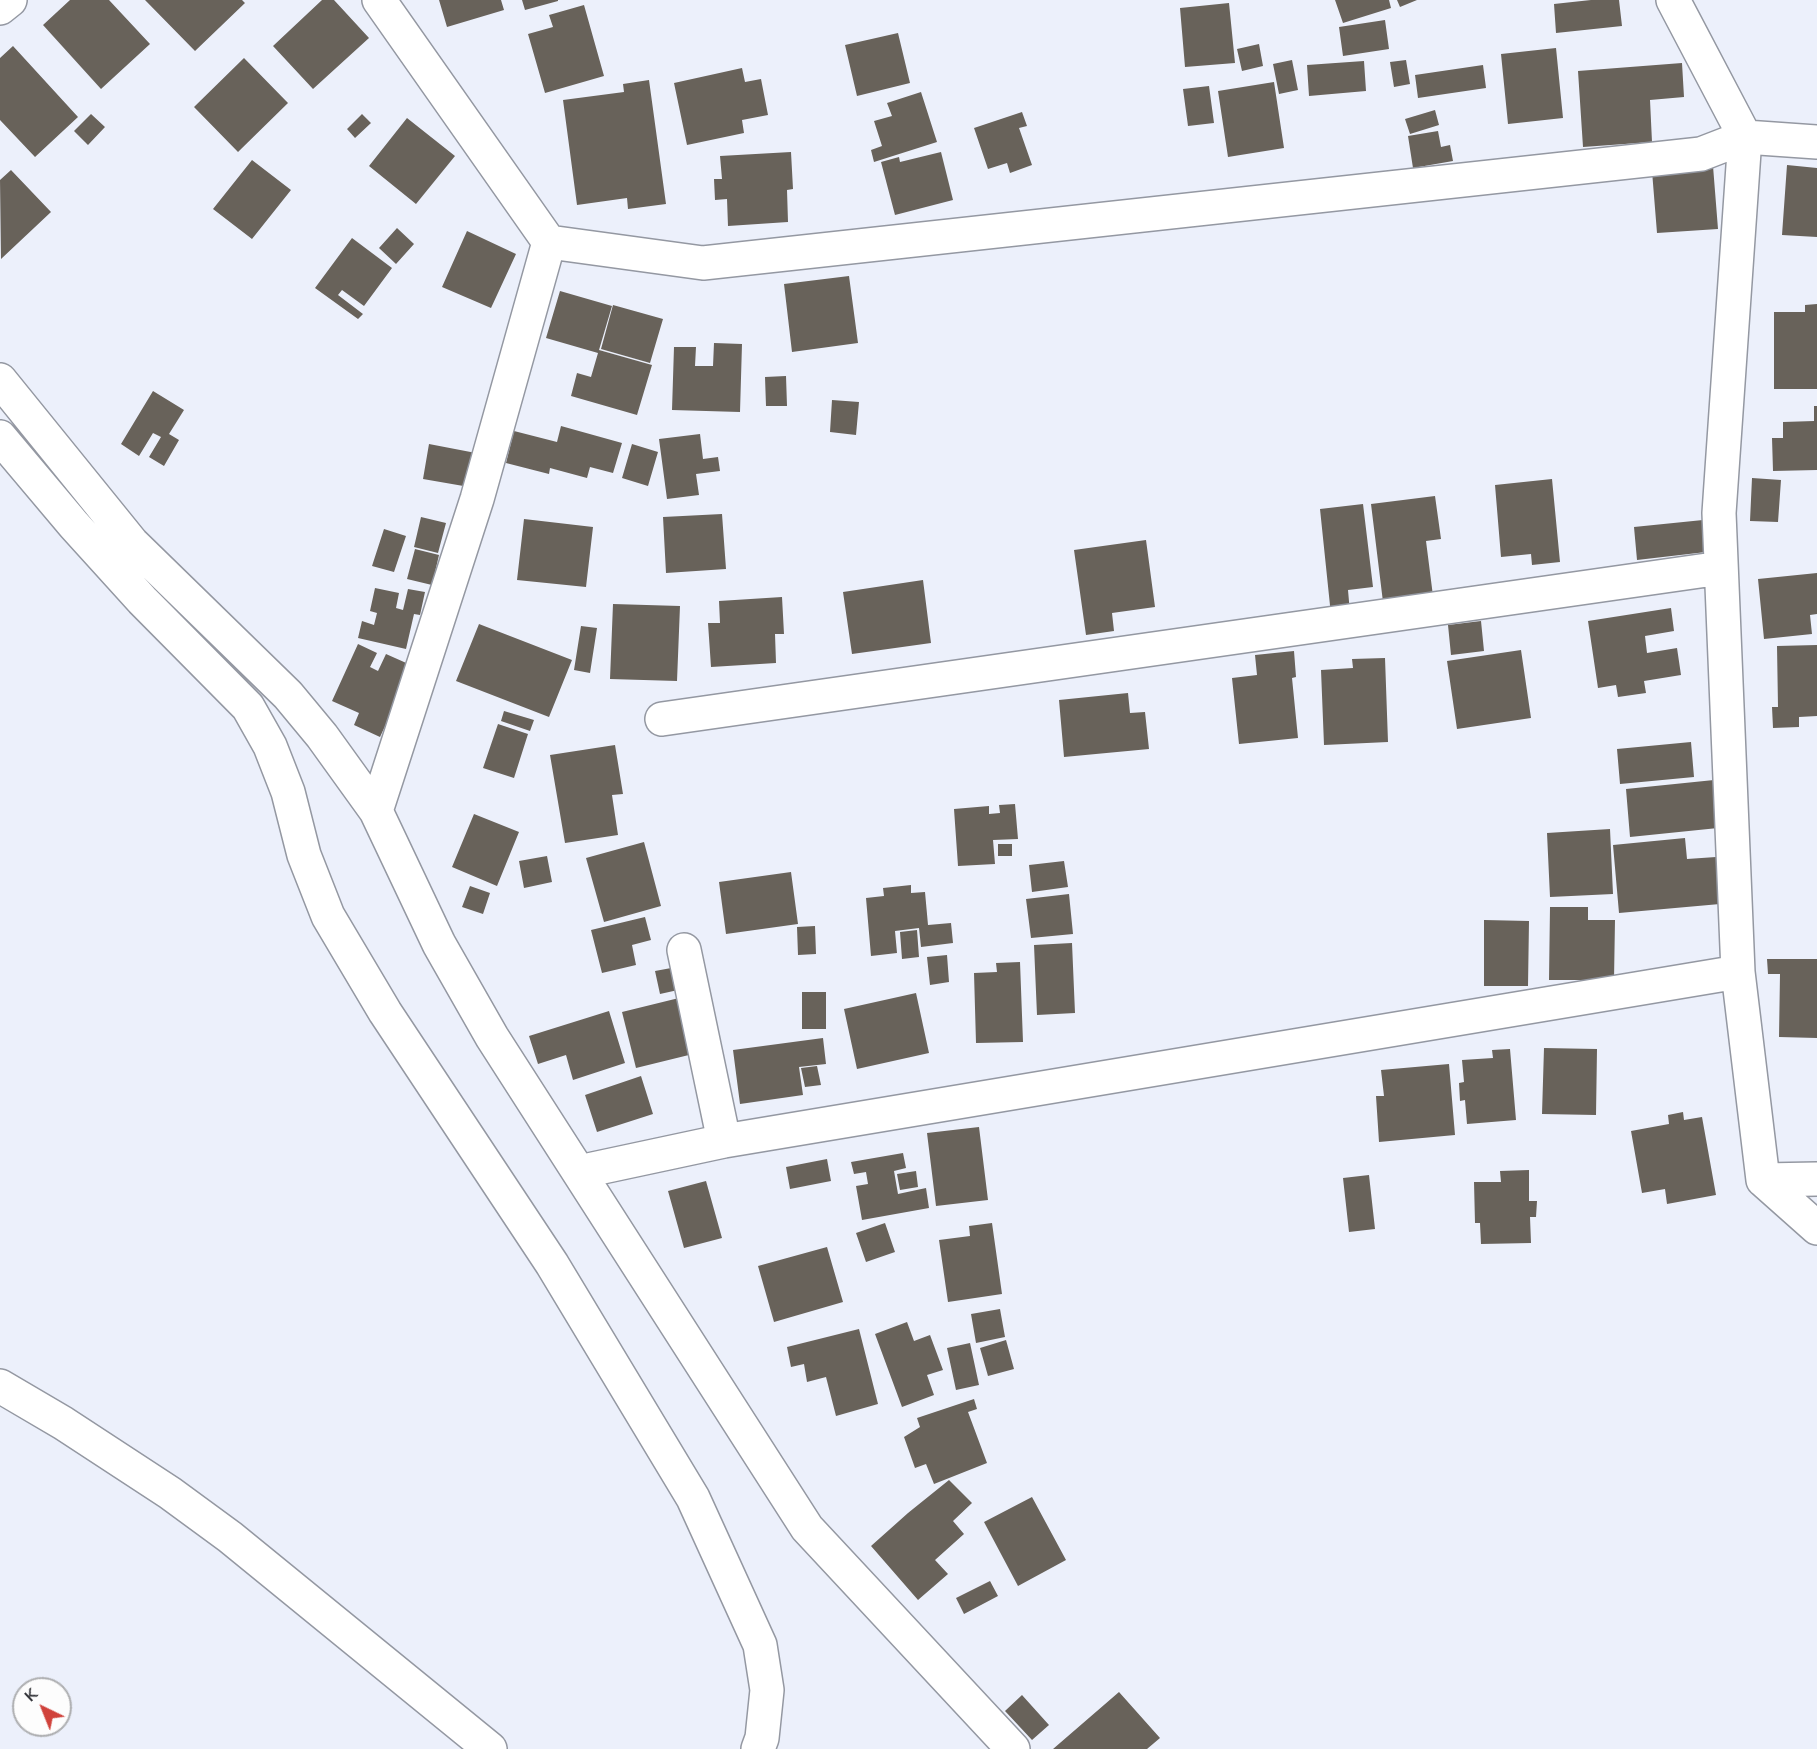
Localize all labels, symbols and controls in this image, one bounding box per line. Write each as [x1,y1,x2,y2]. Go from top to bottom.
north arrow [12,1677,72,1737]
text: K [20,1684,42,1707]

